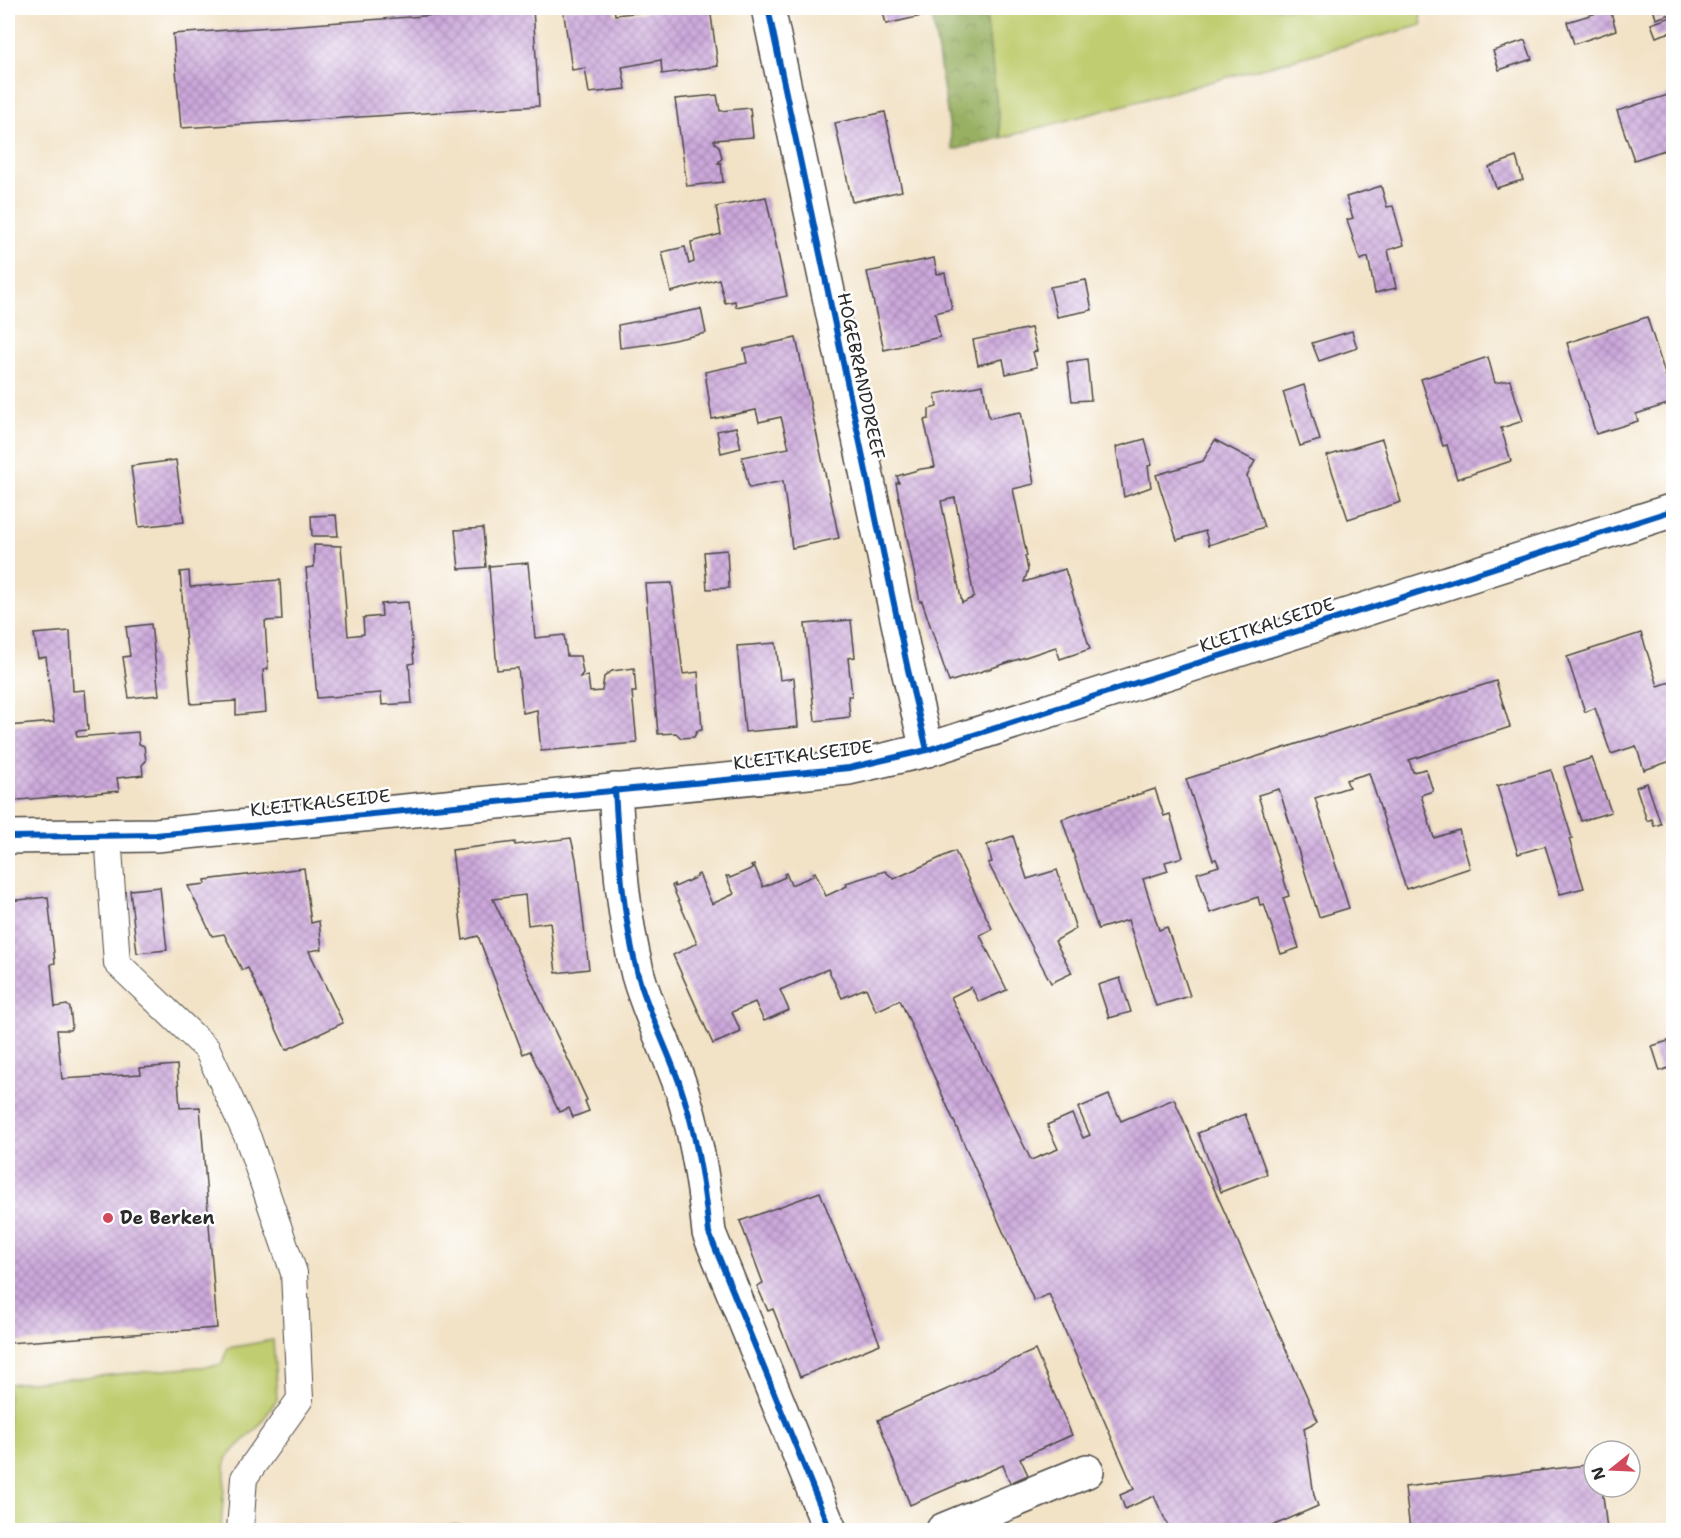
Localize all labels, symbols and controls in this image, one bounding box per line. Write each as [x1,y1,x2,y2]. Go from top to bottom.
street label: HOGEBRANDDREEF [832,290,890,462]
street label: KLEITKALSEIDE [1196,592,1338,658]
street label: KLEITKALSEIDE [732,735,874,775]
street label: KLEITKALSEIDE [249,784,391,822]
place label: De Berken [120,1206,215,1230]
marker: De Berken [101,1211,115,1225]
north arrow [1582,1439,1642,1499]
text: N [1586,1464,1610,1483]

